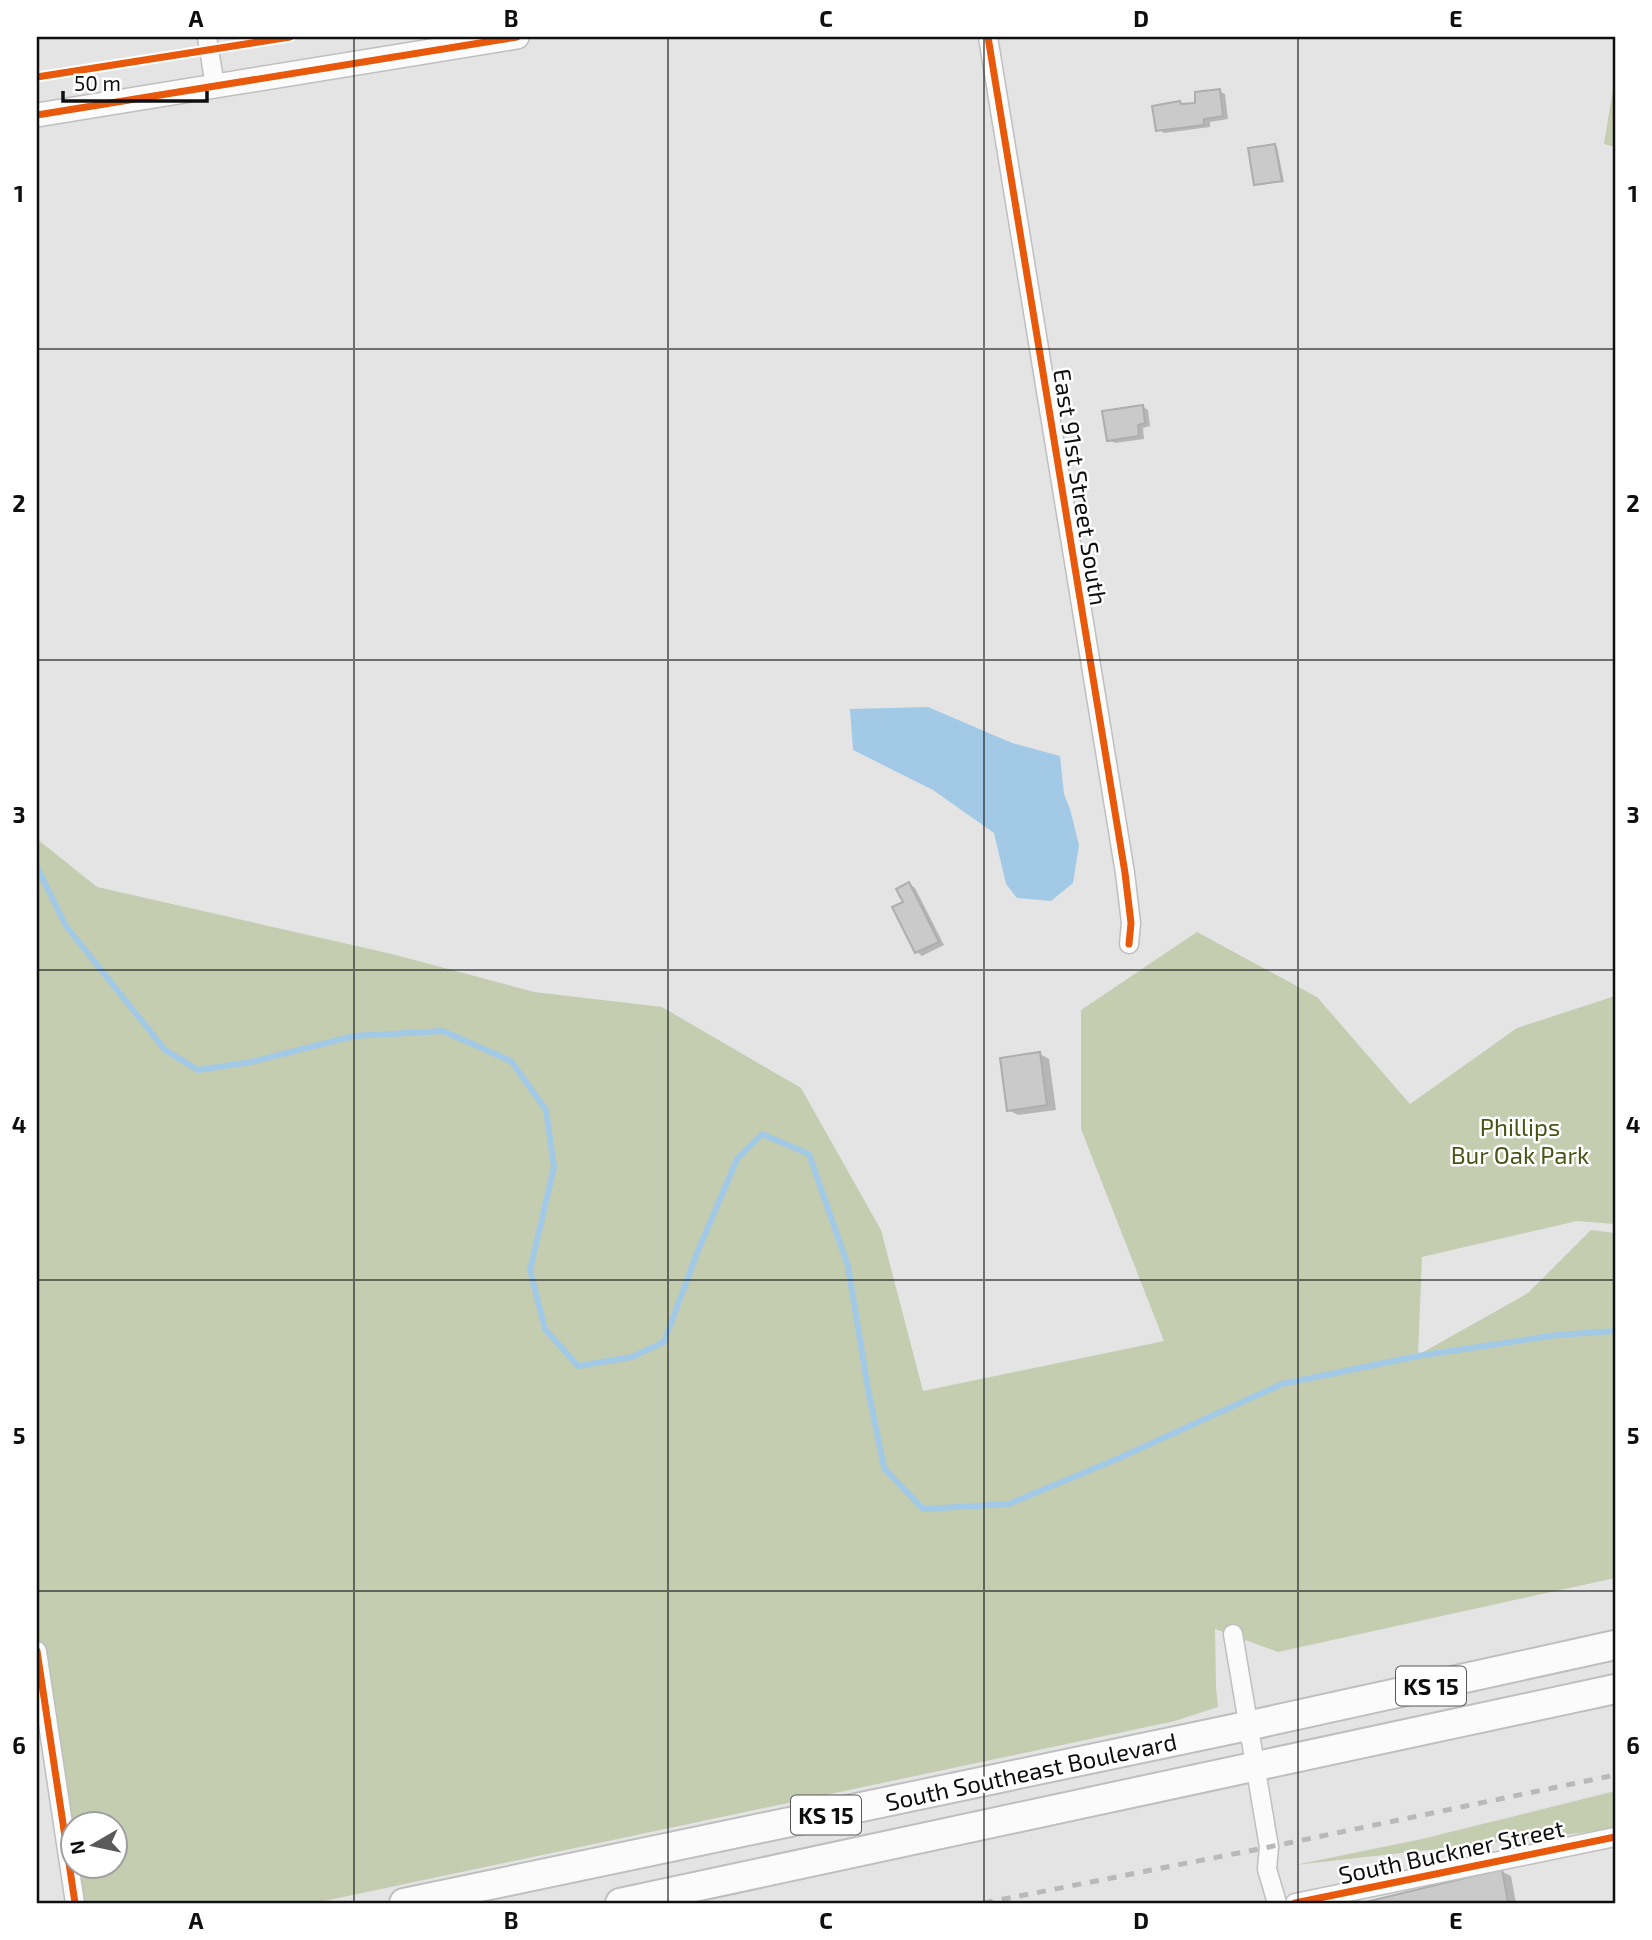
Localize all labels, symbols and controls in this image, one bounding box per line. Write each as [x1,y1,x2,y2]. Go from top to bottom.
text: A [188,4,204,32]
text: B [504,4,518,32]
text: C [819,4,833,32]
text: D [1133,4,1149,32]
text: E [1449,4,1463,32]
scale bar [63,60,206,104]
text: 50 m [74,70,121,95]
text: 1 [14,179,24,207]
text: 1 [1628,179,1638,207]
street label: East 91st Street South [1048,367,1114,607]
text: 2 [12,489,26,517]
text: 2 [1626,489,1640,517]
text: 3 [12,800,26,828]
text: 3 [1626,800,1640,828]
text: 4 [12,1110,26,1138]
text: 4 [1626,1110,1640,1138]
park label: Phillips Bur Oak Park [1451,1112,1589,1169]
text: 5 [13,1421,25,1449]
text: 5 [1627,1421,1639,1449]
road number: KS 15 [1396,1666,1466,1706]
street label: South Southeast Boulevard [883,1726,1179,1816]
text: 6 [12,1731,26,1759]
text: 6 [1626,1731,1640,1759]
road number: KS 15 [791,1796,861,1834]
north arrow [60,1811,130,1881]
street label: South Buckner Street [1336,1813,1566,1889]
text: N [64,1839,89,1856]
text: A [188,1906,204,1934]
text: B [504,1906,518,1934]
text: C [819,1906,833,1934]
text: D [1133,1906,1149,1934]
text: E [1449,1906,1463,1934]

